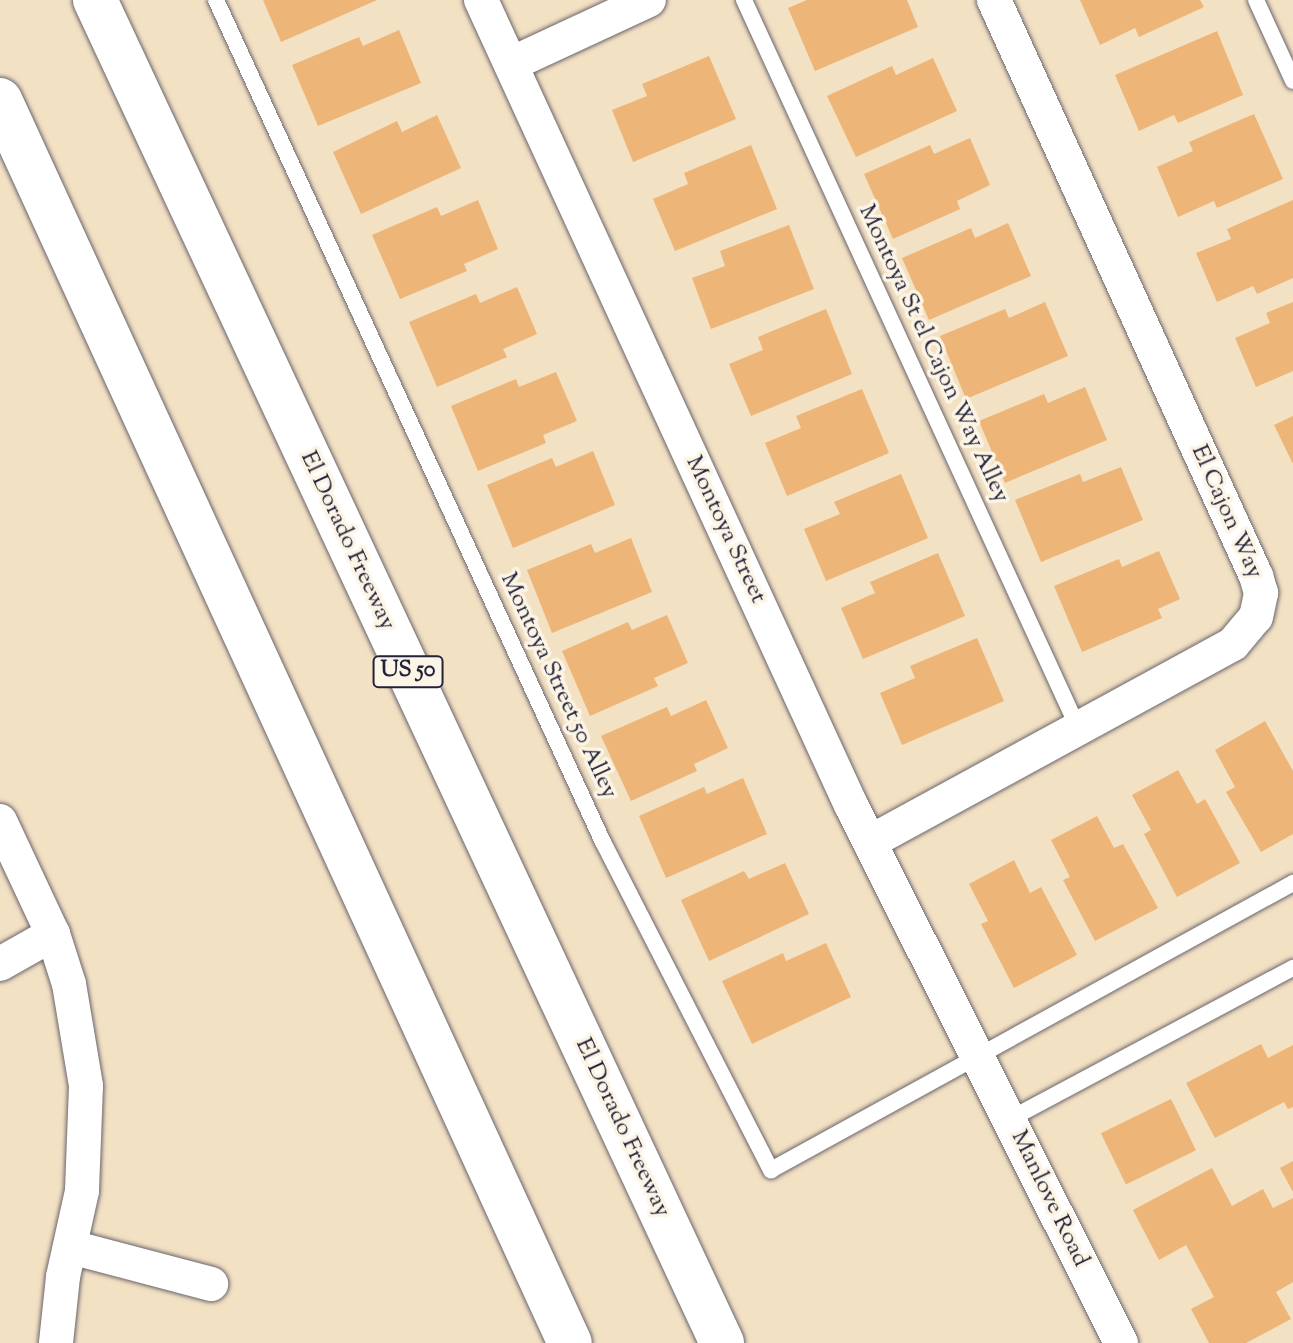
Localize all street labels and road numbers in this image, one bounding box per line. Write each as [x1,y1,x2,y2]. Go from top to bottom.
street label: Montoya St el Cajon Way Alley [851,200,1015,508]
street label: El Cajon Way [1184,441,1268,583]
street label: El Dorado Freeway [293,447,401,635]
street label: Montoya Street [678,452,772,608]
street label: Montoya Street 50 Alley [493,568,623,804]
road number: US 50 [372,654,444,690]
street label: El Dorado Freeway [568,1034,676,1222]
street label: Manlove Road [1004,1126,1094,1272]

